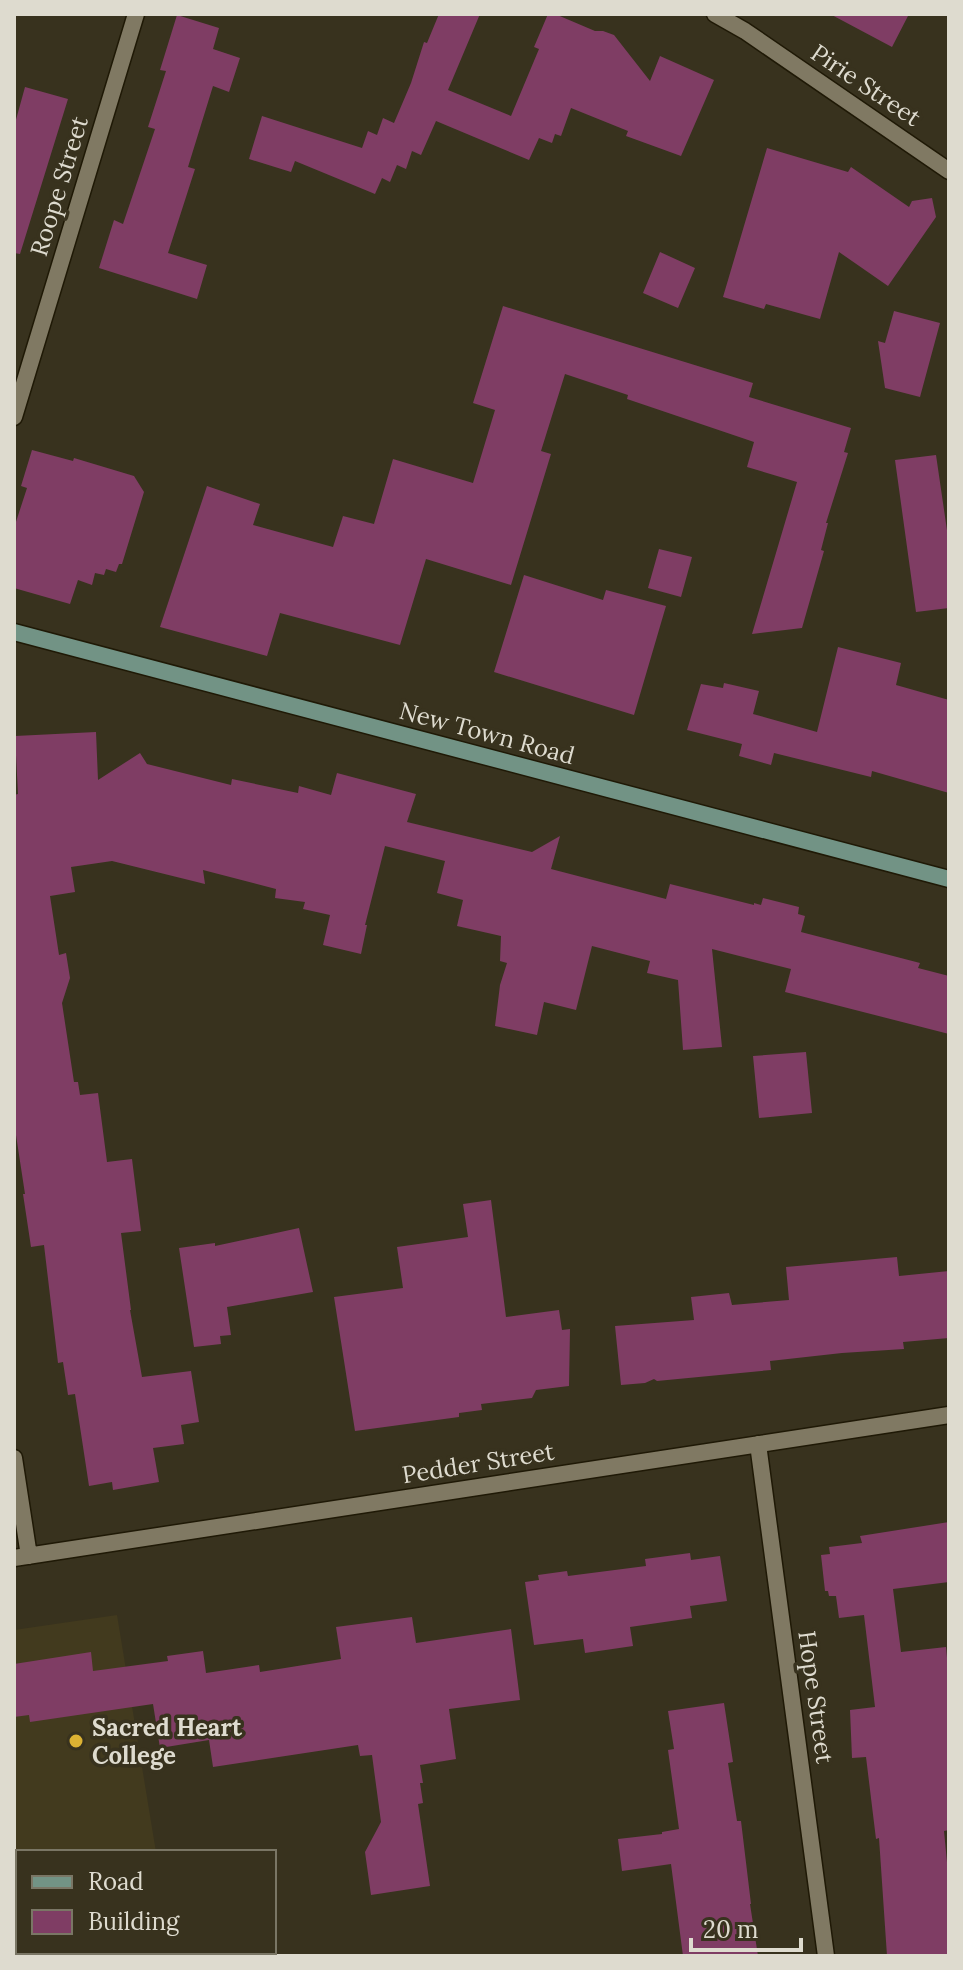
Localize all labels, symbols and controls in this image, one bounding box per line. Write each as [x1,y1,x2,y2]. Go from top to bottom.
street label: Pirie Street [805,37,927,133]
street label: Roope Street [23,112,95,260]
street label: New Town Road [396,695,578,771]
street label: Pedder Street [400,1436,557,1490]
street label: Hope Street [791,1629,841,1766]
place label: Sacred Heart College [92,1712,243,1771]
marker: Sacred Heart College [67,1732,85,1750]
legend [16,1850,276,1954]
text: Road [88,1866,144,1897]
scale bar [691,1902,801,1952]
text: Building [88,1906,180,1937]
text: 20 m [703,1914,759,1945]

